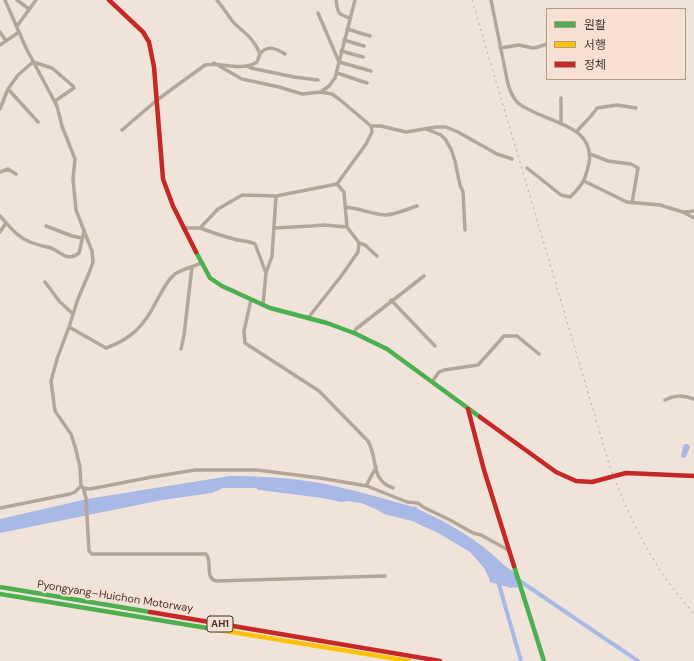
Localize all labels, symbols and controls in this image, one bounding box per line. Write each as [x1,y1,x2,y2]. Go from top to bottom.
legend [546,8,686,80]
text: 원활 [584,17,606,33]
text: 서행 [584,37,606,53]
text: 정체 [584,57,606,73]
street label: Pyongyang–Huichon Motorway [36,578,194,616]
road number: AH1 [207,616,233,632]

